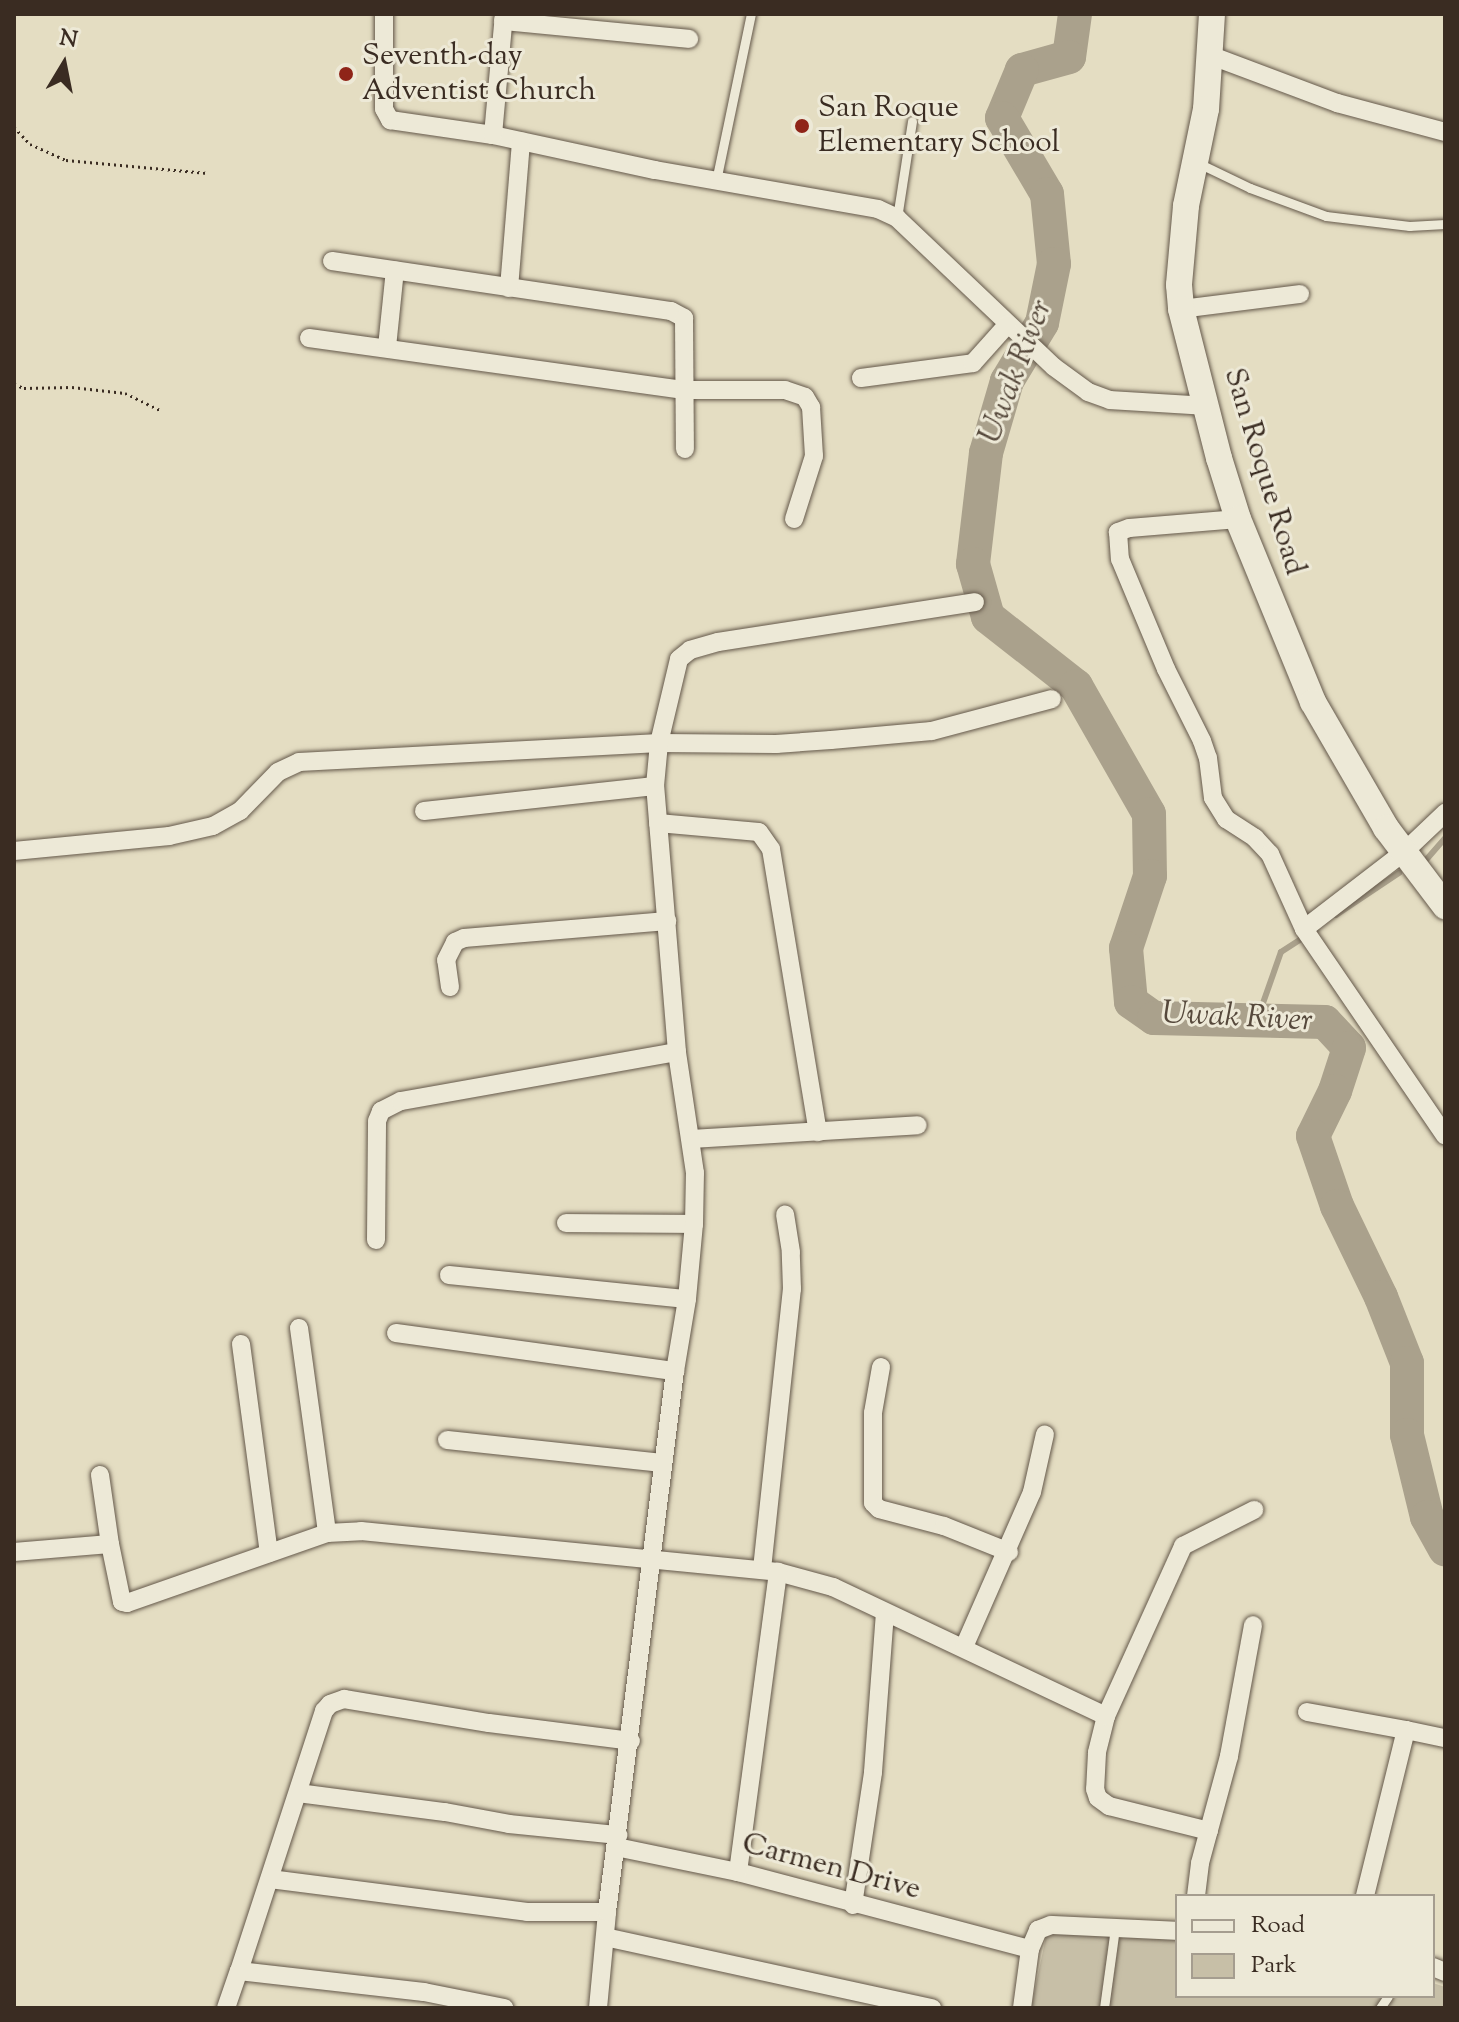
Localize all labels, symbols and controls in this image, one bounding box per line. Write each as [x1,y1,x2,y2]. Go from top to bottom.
text: N [57,23,80,58]
north arrow [24,24,104,104]
place label: Seventh-day Adventist Church [362,39,596,110]
marker: Seventh-day Adventist Church [337,65,355,83]
place label: San Roque Elementary School [818,91,1060,162]
marker: San Roque Elementary School [793,117,811,135]
water label: Uwak River [972,295,1062,449]
street label: San Roque Road [1214,364,1312,580]
water label: Uwak River [1161,995,1313,1041]
street label: Carmen Drive [738,1827,924,1909]
legend [1175,1894,1435,1998]
text: Road [1251,1909,1305,1943]
text: Park [1251,1949,1297,1983]

